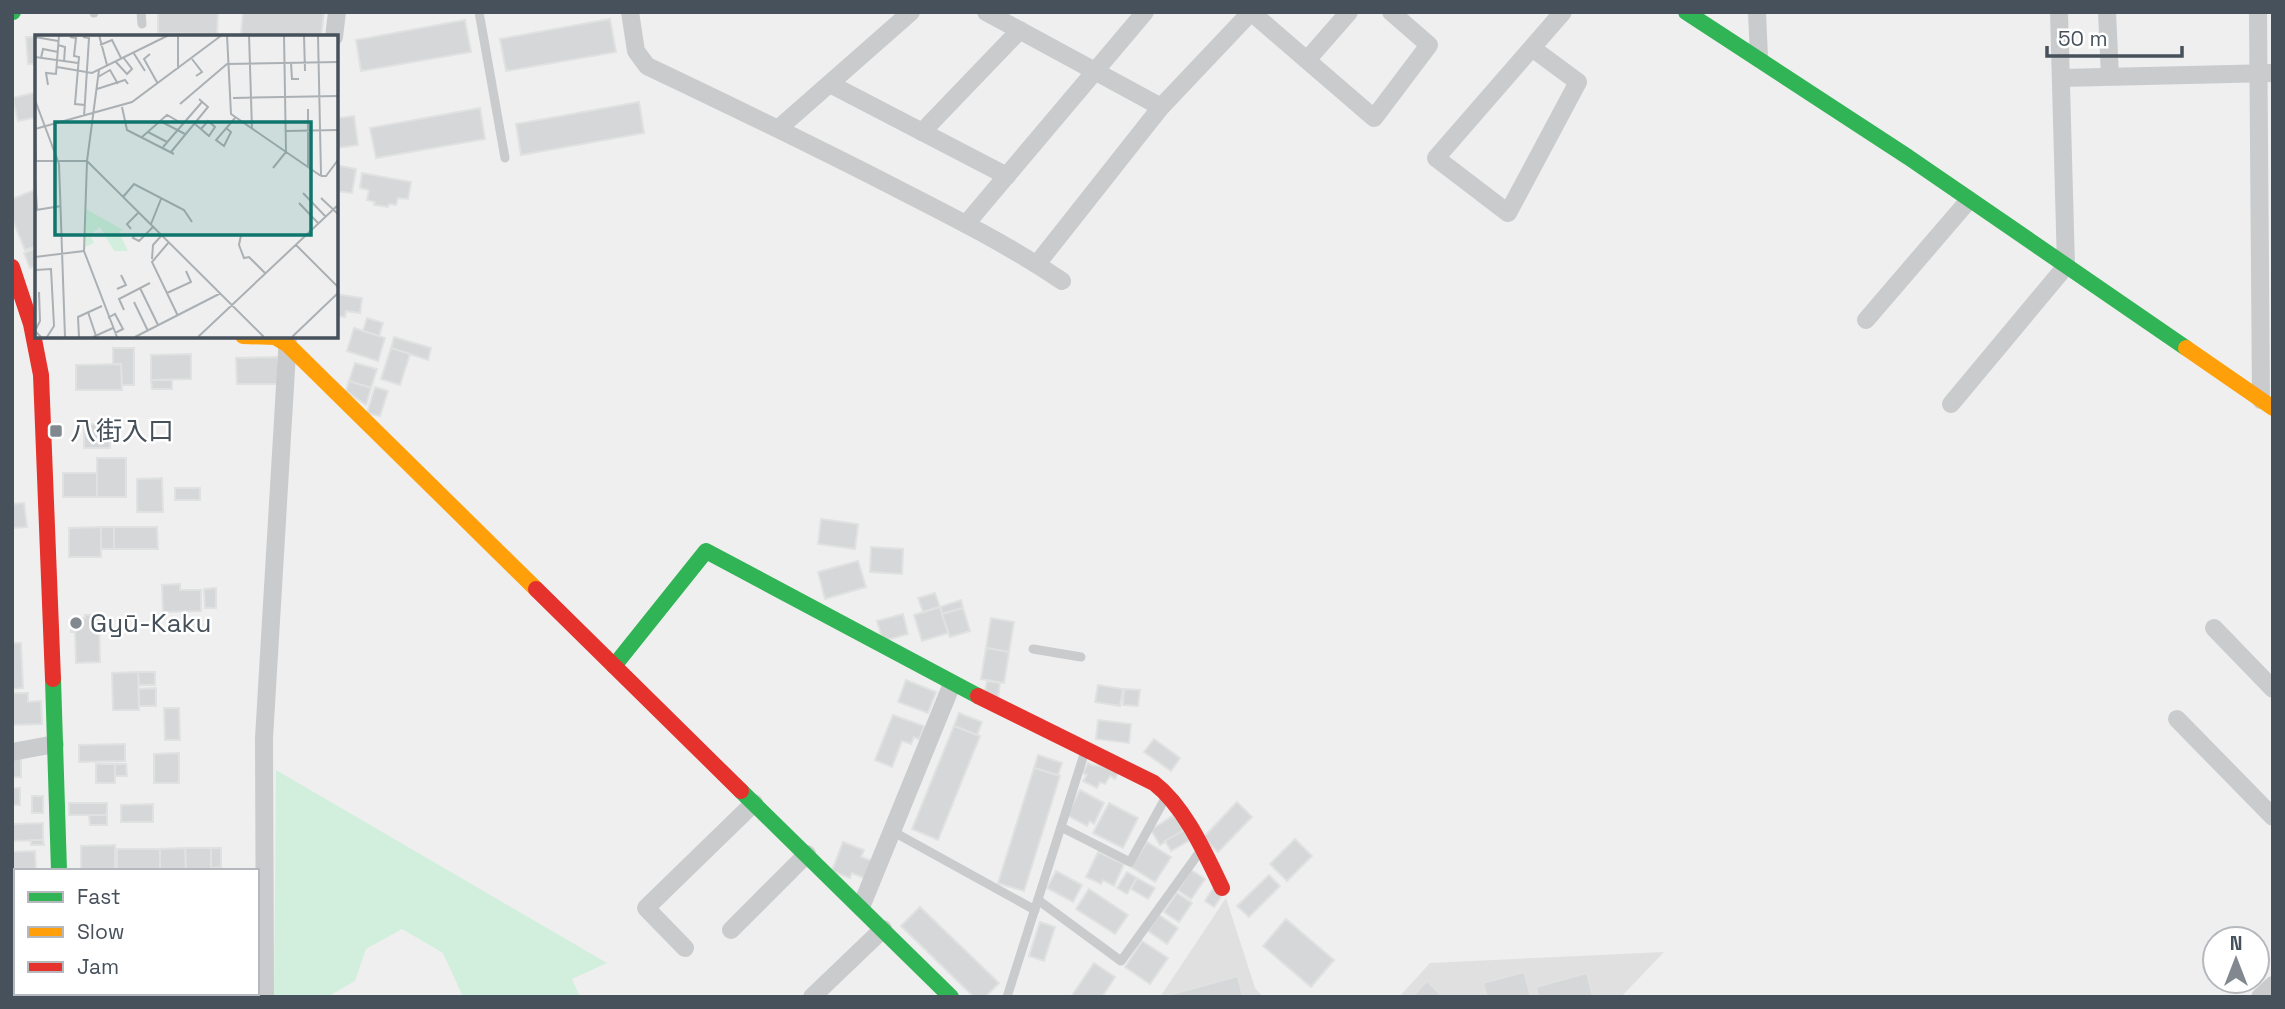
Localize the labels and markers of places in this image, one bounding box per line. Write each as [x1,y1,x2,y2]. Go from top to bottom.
place label: 八街入口 [70,414,174,448]
marker: 八街入口 [48,423,64,439]
place label: Gyū-Kaku [90,606,212,640]
marker: Gyū-Kaku [68,615,84,631]

